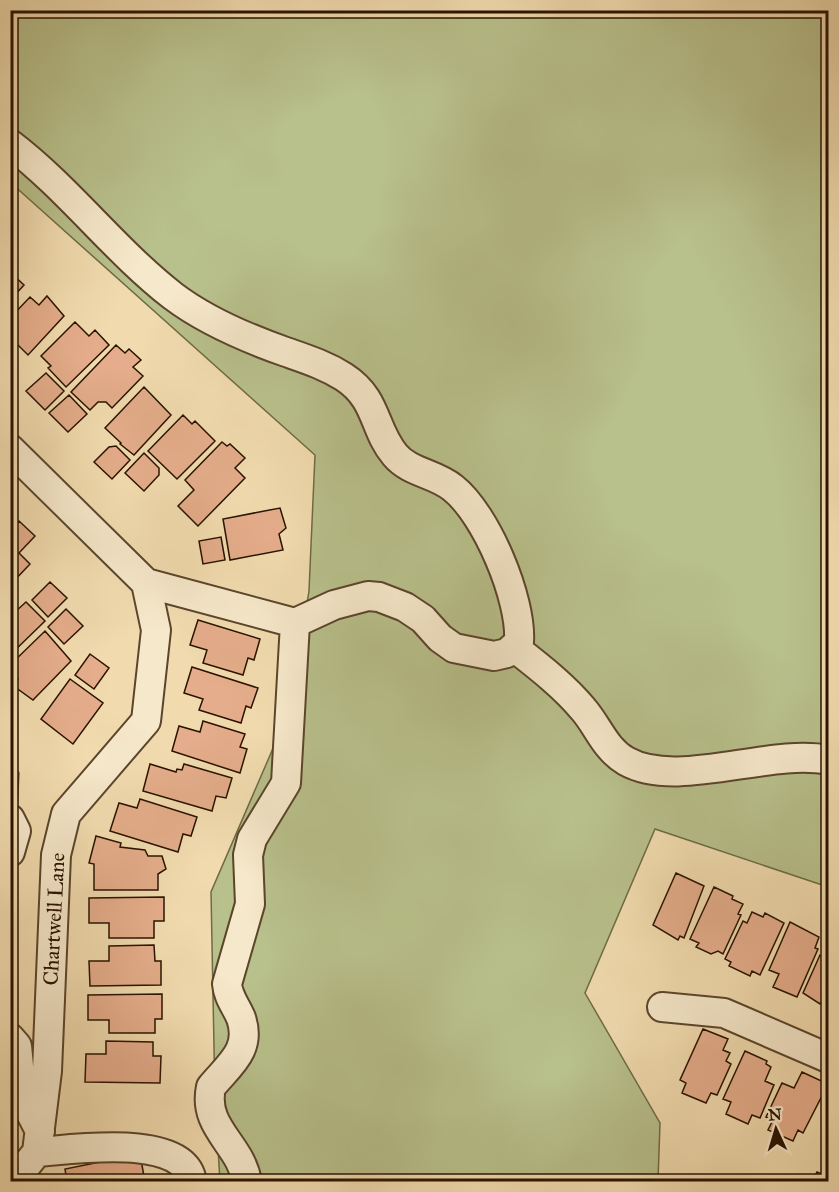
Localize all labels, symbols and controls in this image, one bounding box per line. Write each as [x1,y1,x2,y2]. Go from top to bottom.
street label: Chartwell Lane [38,852,70,986]
north arrow [746,1099,806,1159]
text: N [768,1105,783,1124]

